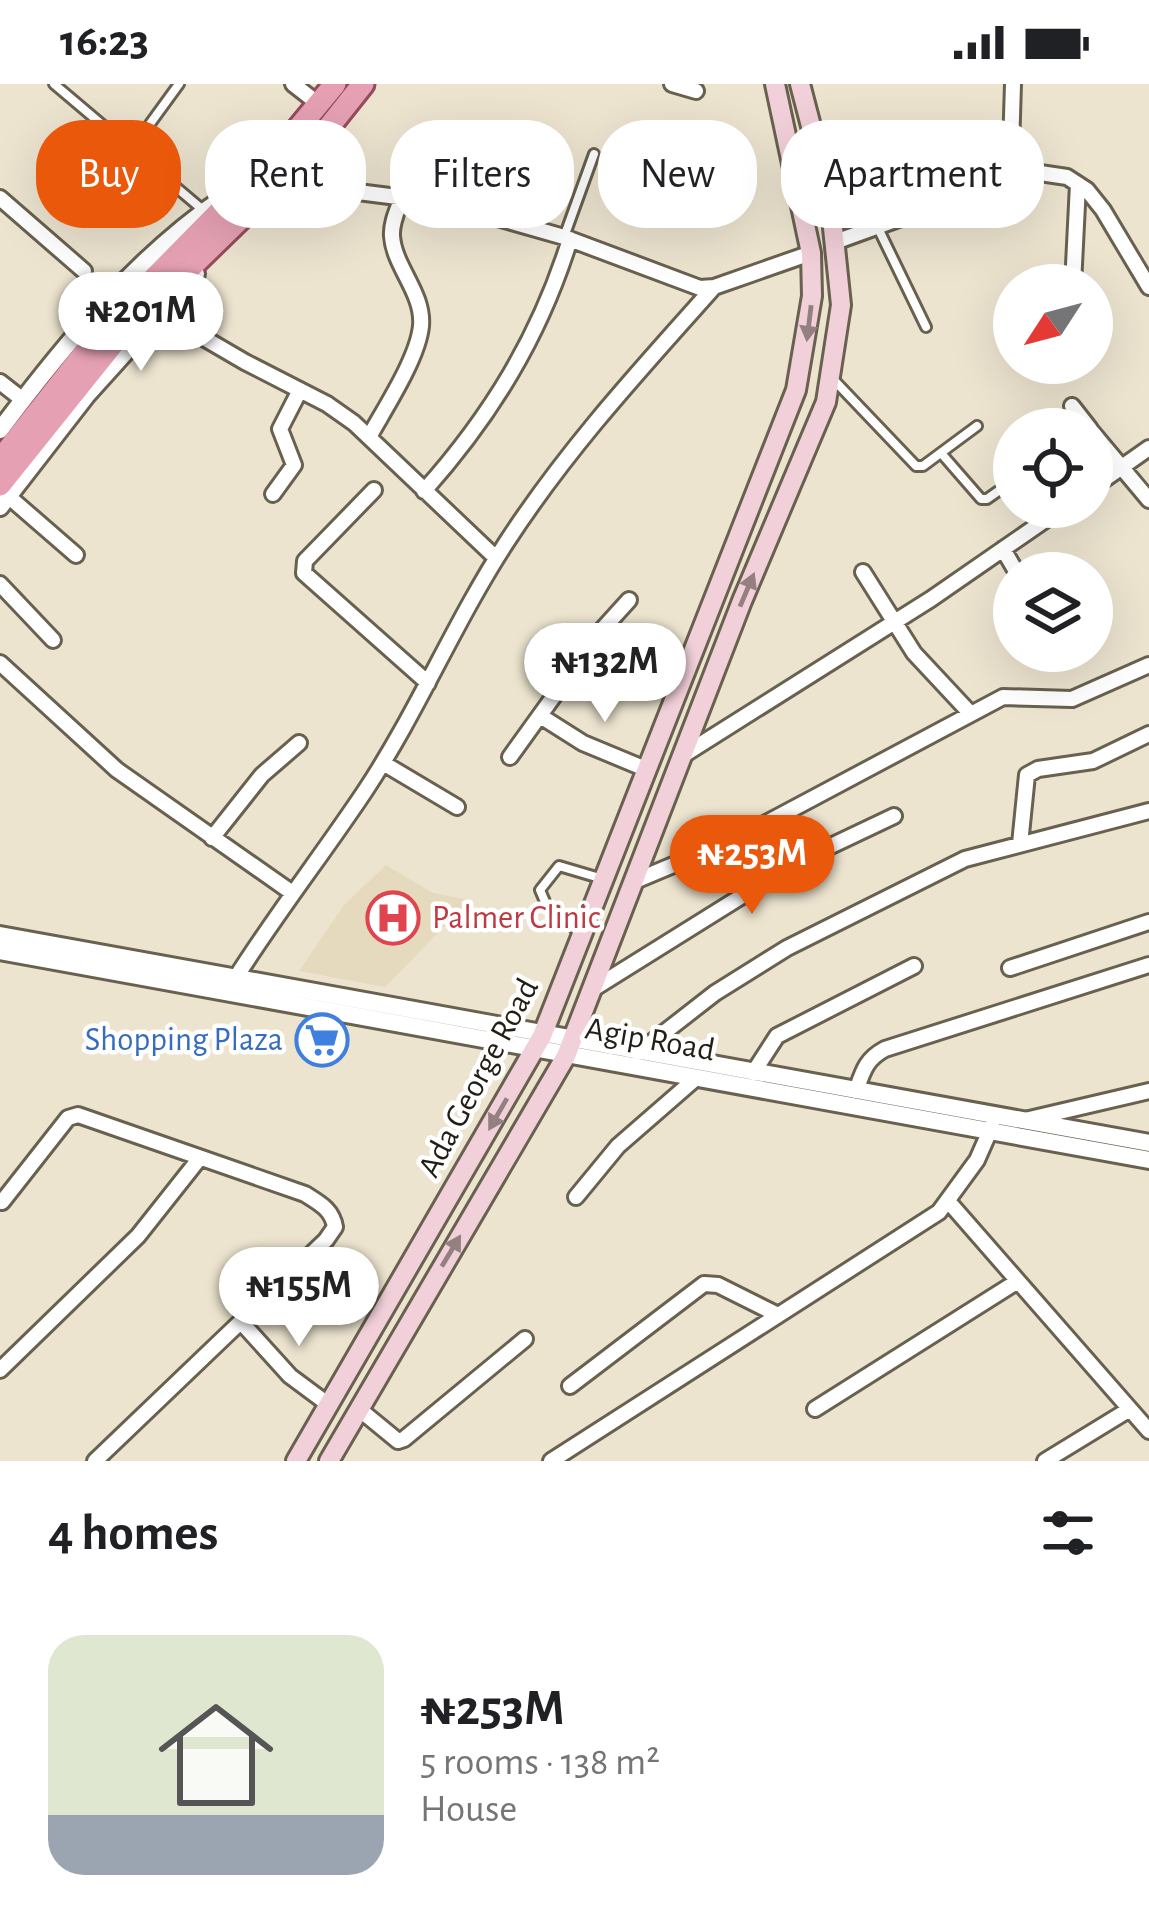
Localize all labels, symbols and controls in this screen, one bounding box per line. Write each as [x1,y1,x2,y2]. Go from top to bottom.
text: 16:23 [60,19,149,64]
chip: Buy [36,120,181,228]
chip: Rent [205,120,366,228]
chip: Filters [390,120,574,228]
chip: New [598,120,757,228]
chip: Apartment [781,120,1044,228]
north arrow [993,264,1113,384]
map controls [993,264,1113,672]
pin: ₦201M [57,272,225,374]
text: ₦201M [85,291,197,330]
one-way arrow [799,305,818,342]
button: locate [993,408,1113,528]
button: layers [993,552,1113,672]
one-way arrow [738,572,757,608]
pin: ₦132M [521,623,689,725]
text: ₦132M [551,642,659,681]
pin: ₦253M [668,815,836,917]
text: ₦253M [697,834,807,873]
hospital icon: Palmer Clinic [365,890,421,946]
place label: Palmer Clinic [432,902,601,935]
street label: Ada George Road [413,973,545,1183]
supermarket icon: Shopping Plaza [294,1012,350,1068]
street label: Agip Road [583,1012,717,1068]
place label: Shopping Plaza [85,1024,283,1057]
one-way arrow [488,1096,509,1131]
one-way arrow [440,1234,461,1268]
pin: ₦155M [215,1247,383,1349]
text: ₦155M [246,1266,352,1305]
icon: filters [1035,1500,1101,1566]
text: 4 homes [48,1508,218,1559]
icon: home [144,1683,288,1827]
text: ₦253M [420,1683,565,1734]
text: 5 rooms · 138 m² [420,1743,660,1782]
text: House [420,1790,517,1829]

